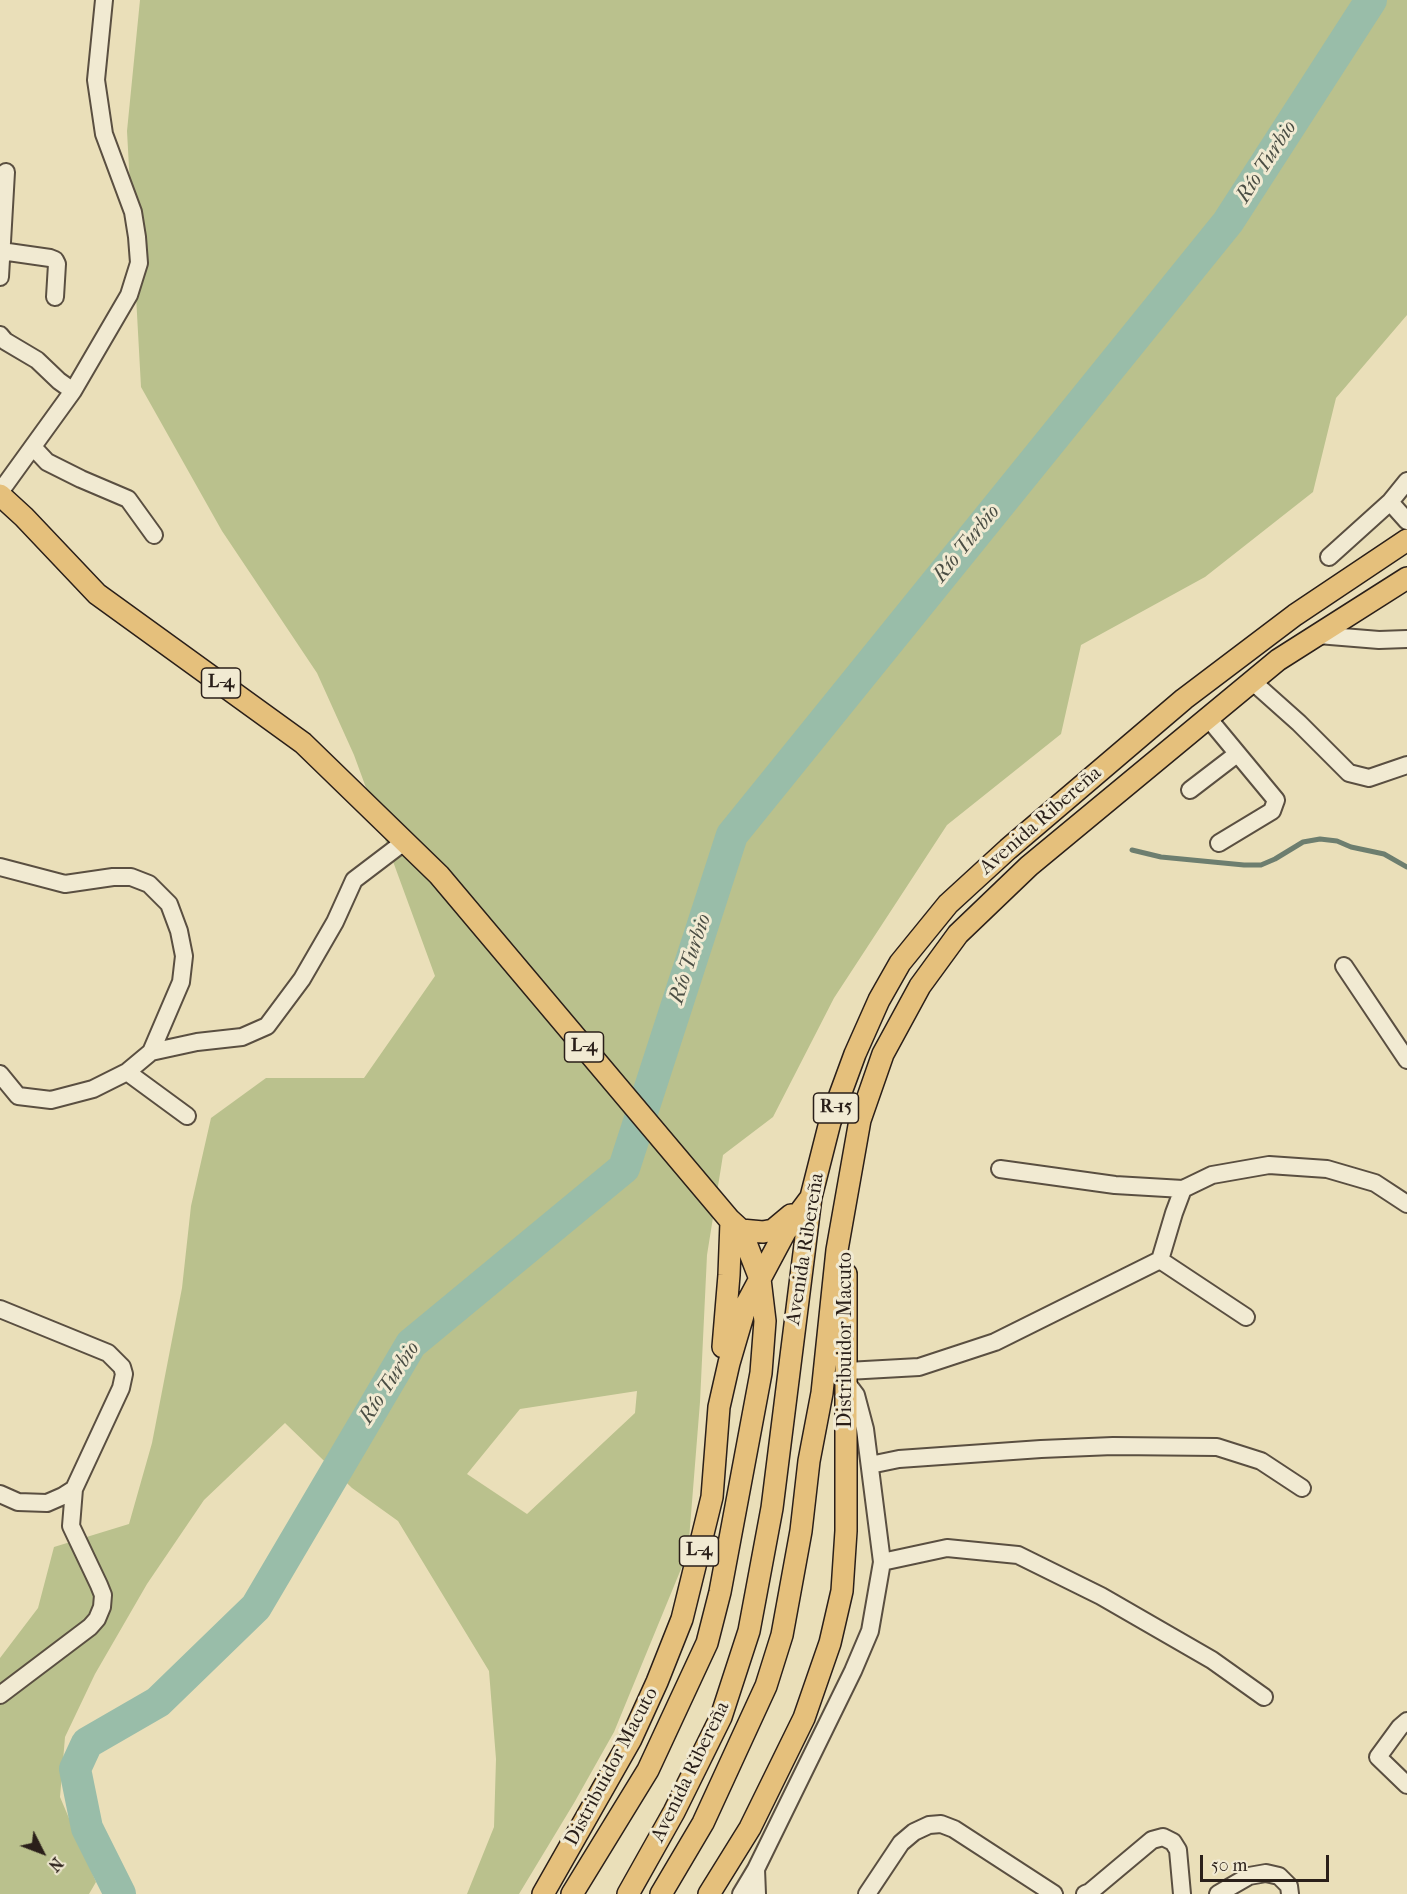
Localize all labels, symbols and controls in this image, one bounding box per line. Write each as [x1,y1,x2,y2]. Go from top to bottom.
water label: Río Turbio [1231,116,1303,208]
water label: Río Turbio [928,500,1006,588]
road number: L-4 [202,668,240,698]
street label: Avenida Ribereña [975,762,1107,880]
water label: Río Turbio [665,911,717,1007]
road number: L-4 [564,1032,604,1062]
road number: R-15 [814,1093,858,1123]
street label: Avenida Ribereña [782,1171,830,1327]
street label: Distribuidor Macuto [834,1252,858,1428]
water label: Río Turbio [354,1337,426,1429]
road number: L-4 [680,1536,718,1566]
street label: Distribuidor Macuto [560,1684,664,1850]
street label: Avenida Ribereña [647,1698,735,1846]
north arrow [12,1822,72,1882]
scale bar [1203,1843,1332,1881]
text: N [45,1854,67,1875]
text: 50 m [1211,1855,1247,1876]

